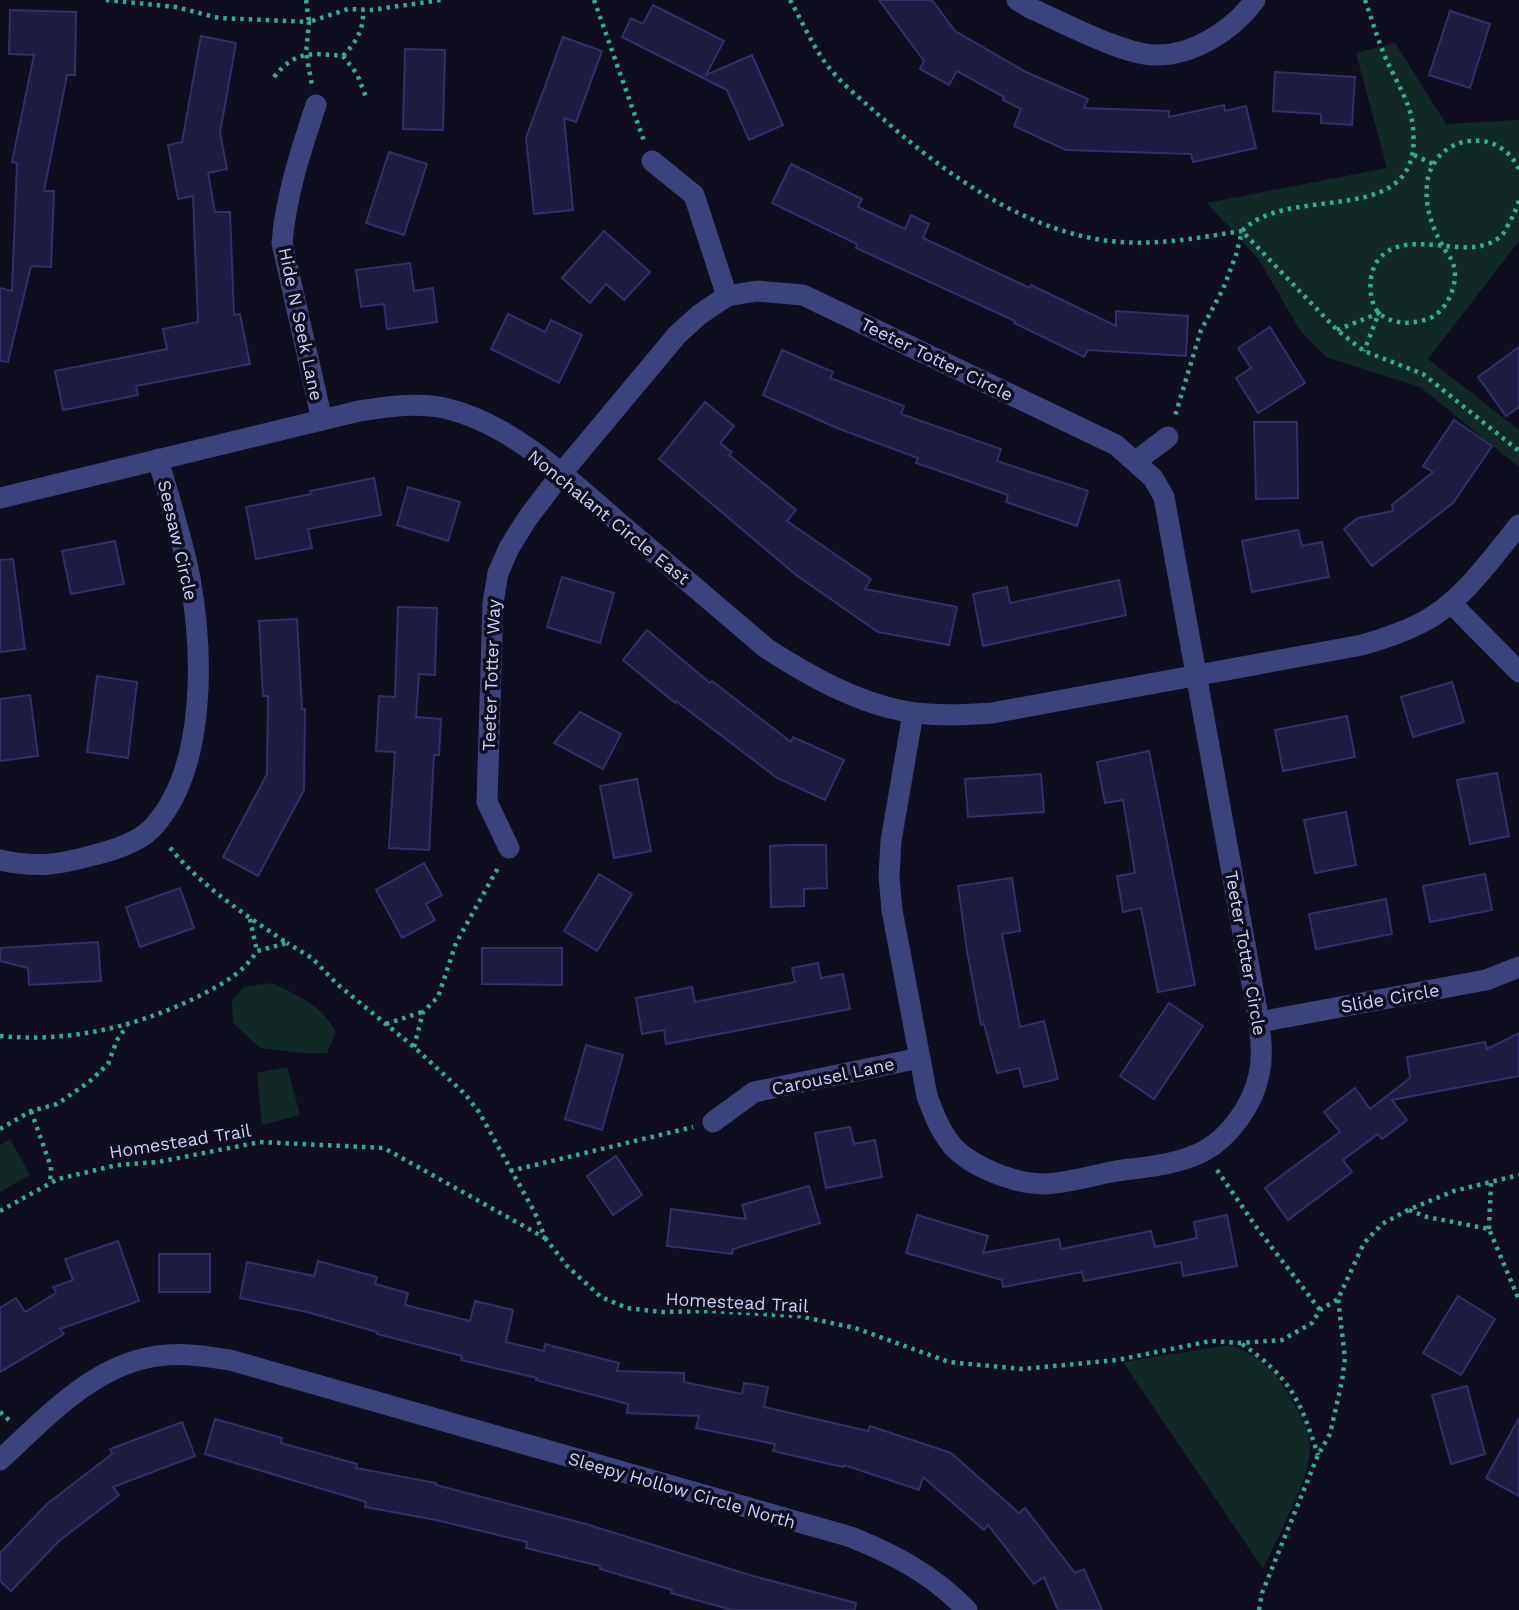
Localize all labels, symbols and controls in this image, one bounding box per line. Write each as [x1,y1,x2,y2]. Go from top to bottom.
street label: Hide N Seek Lane [275,246,327,402]
street label: Teeter Totter Circle [857,313,1017,405]
street label: Nonchalant Circle East [524,445,694,589]
street label: Seesaw Circle [154,478,202,602]
street label: Teeter Totter Way [478,598,504,751]
street label: Teeter Totter Circle [1221,869,1271,1037]
street label: Slide Circle [1339,979,1441,1017]
street label: Carousel Lane [770,1053,896,1099]
street label: Homestead Trail [108,1119,253,1163]
street label: Homestead Trail [665,1288,810,1316]
street label: Sleepy Hollow Circle North [566,1447,798,1533]

